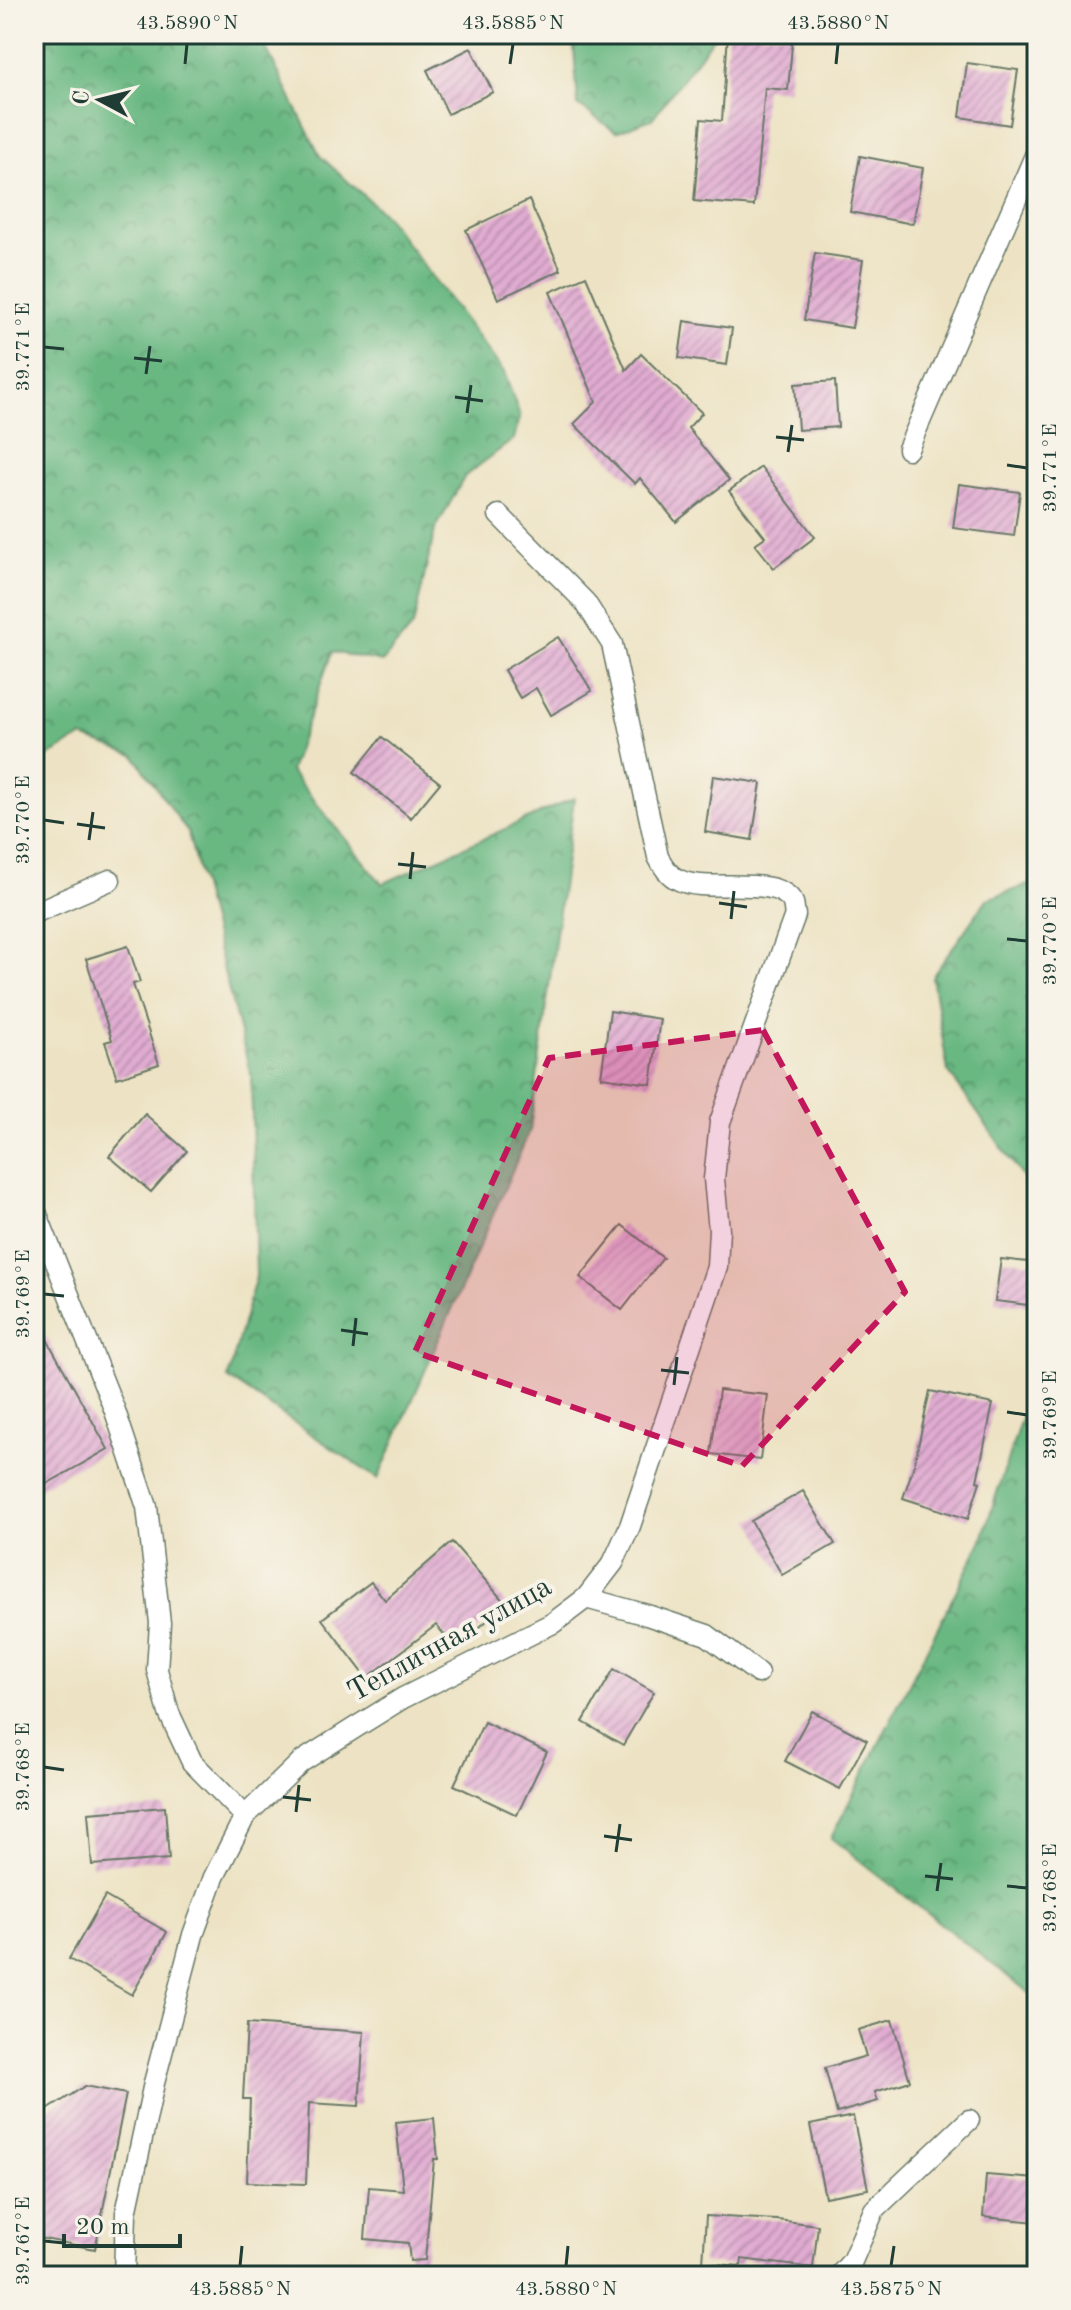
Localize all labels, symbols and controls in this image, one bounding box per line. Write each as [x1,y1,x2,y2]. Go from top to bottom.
text: 43.5890°N [136,14,238,34]
text: 43.5885°N [462,14,564,34]
text: 43.5880°N [787,14,889,34]
north arrow [60,60,140,140]
text: С [70,89,94,106]
text: 39.771°E [14,303,34,392]
text: 39.771°E [1041,424,1061,513]
text: 39.770°E [14,776,34,865]
text: 39.770°E [1041,897,1061,986]
text: 39.769°E [14,1250,34,1339]
text: 39.769°E [1041,1371,1061,1460]
street label: Тепличная улица [343,1572,557,1708]
text: 39.768°E [14,1723,34,1812]
text: 39.768°E [1041,1844,1061,1933]
text: 39.767°E [14,2197,34,2286]
scale bar [64,2198,180,2248]
text: 20 m [76,2216,130,2240]
text: 43.5885°N [189,2280,291,2300]
text: 43.5880°N [515,2280,617,2300]
text: 43.5875°N [840,2280,942,2300]

